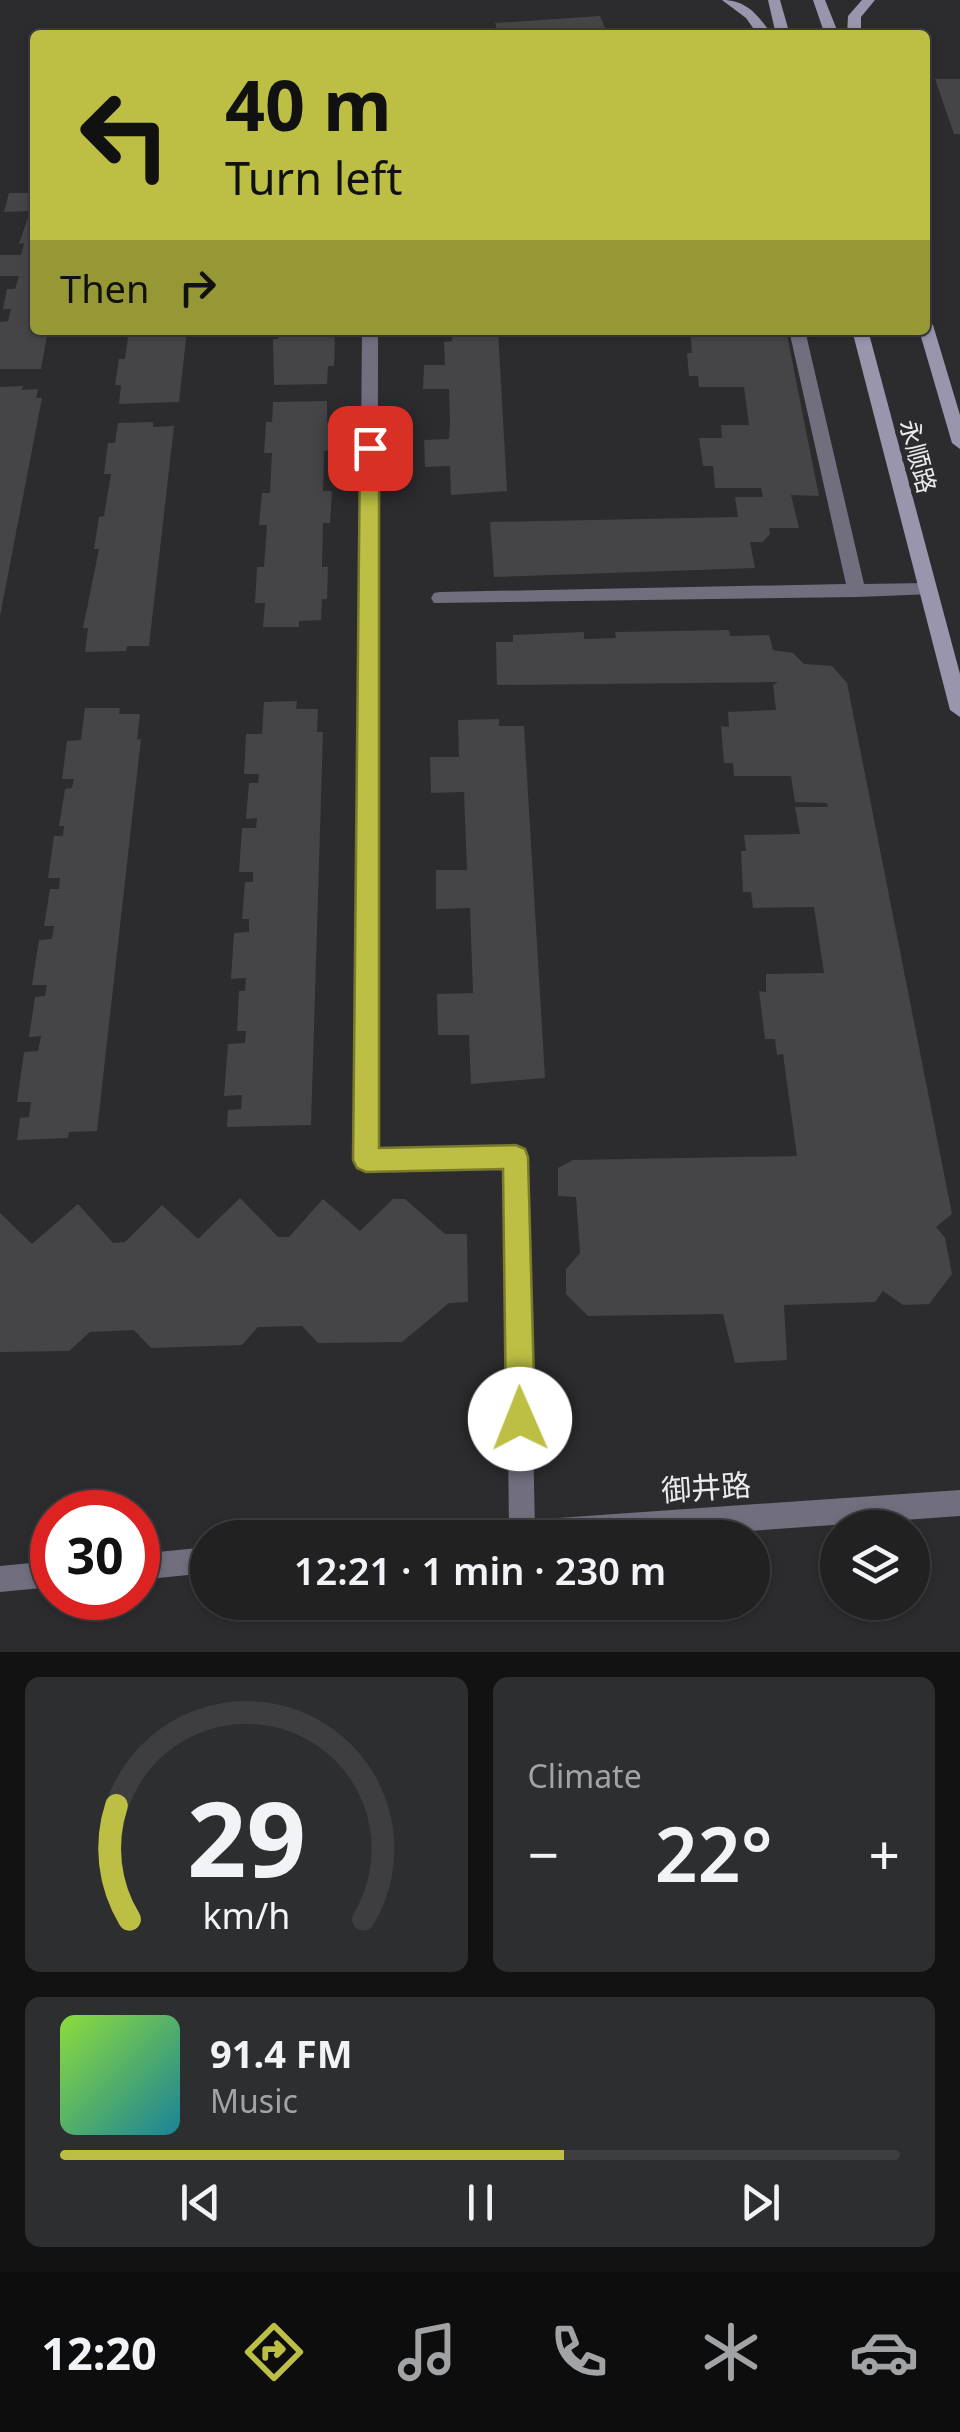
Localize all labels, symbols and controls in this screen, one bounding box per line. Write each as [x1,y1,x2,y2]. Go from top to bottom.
text: 40 m [225,56,392,152]
icon: left [60,70,190,200]
text: Turn left [225,147,402,208]
icon: right [170,260,225,315]
text: Then [60,262,150,314]
pin [328,406,413,491]
street label: 永顺路 [893,415,945,497]
icon: arrive [343,421,398,476]
position arrow [468,1367,572,1471]
street label: 御井路 [660,1463,752,1511]
speed limit sign: 30 [30,1490,160,1620]
map controls [820,1510,930,1620]
button: layers [820,1510,930,1620]
text: 12:21 · 1 min · 230 m [294,1544,666,1596]
text: Climate [528,1754,642,1797]
text: 29 [187,1766,306,1907]
text: 22° [655,1802,773,1904]
text: − [528,1816,559,1891]
text: + [869,1816,900,1891]
text: km/h [202,1891,290,1939]
text: 91.4 FM [210,2027,352,2079]
text: Music [210,2079,298,2122]
icon: previous [173,2175,228,2230]
icon: pause [453,2175,508,2230]
icon: next [733,2175,788,2230]
icon: directions [239,2317,309,2387]
icon: music [392,2317,462,2387]
icon: phone [544,2317,614,2387]
icon: climate [696,2317,766,2387]
icon: car [849,2317,919,2387]
text: 12:20 [41,2322,157,2383]

